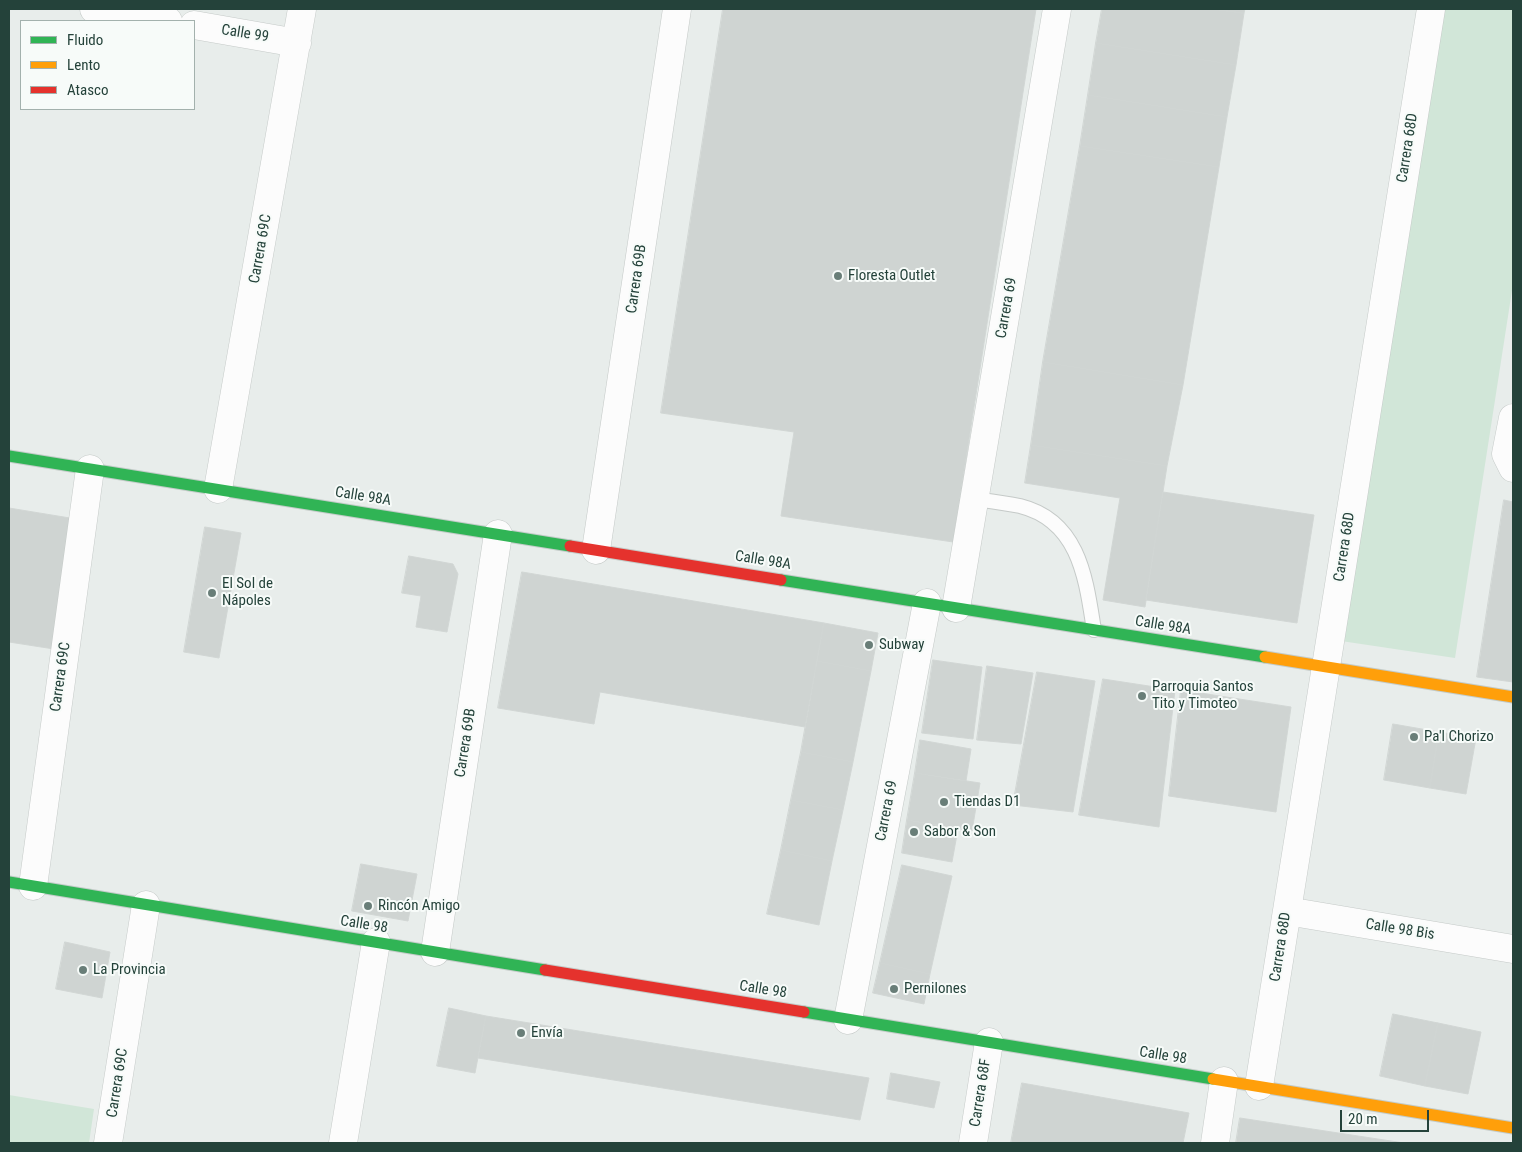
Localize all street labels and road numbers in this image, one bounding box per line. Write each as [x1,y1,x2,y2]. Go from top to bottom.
street label: Calle 99 [220,21,270,47]
street label: Carrera 68D [1394,112,1422,184]
street label: Carrera 69C [246,213,276,285]
street label: Carrera 69B [623,243,651,315]
street label: Carrera 69 [993,276,1021,340]
street label: Calle 98A [334,484,392,510]
street label: Carrera 68D [1331,511,1359,583]
street label: Calle 98A [734,548,792,574]
street label: Calle 98A [1134,613,1192,639]
street label: Carrera 69C [47,641,75,713]
street label: Carrera 69B [452,707,480,779]
street label: Carrera 69 [872,779,902,843]
street label: Carrera 68D [1267,911,1295,983]
street label: Calle 98 [339,912,389,938]
street label: Calle 98 Bis [1364,916,1436,944]
street label: Calle 98 [738,977,788,1003]
street label: Calle 98 [1138,1043,1188,1069]
street label: Carrera 69C [104,1047,132,1119]
street label: Carrera 68F [967,1058,995,1128]

